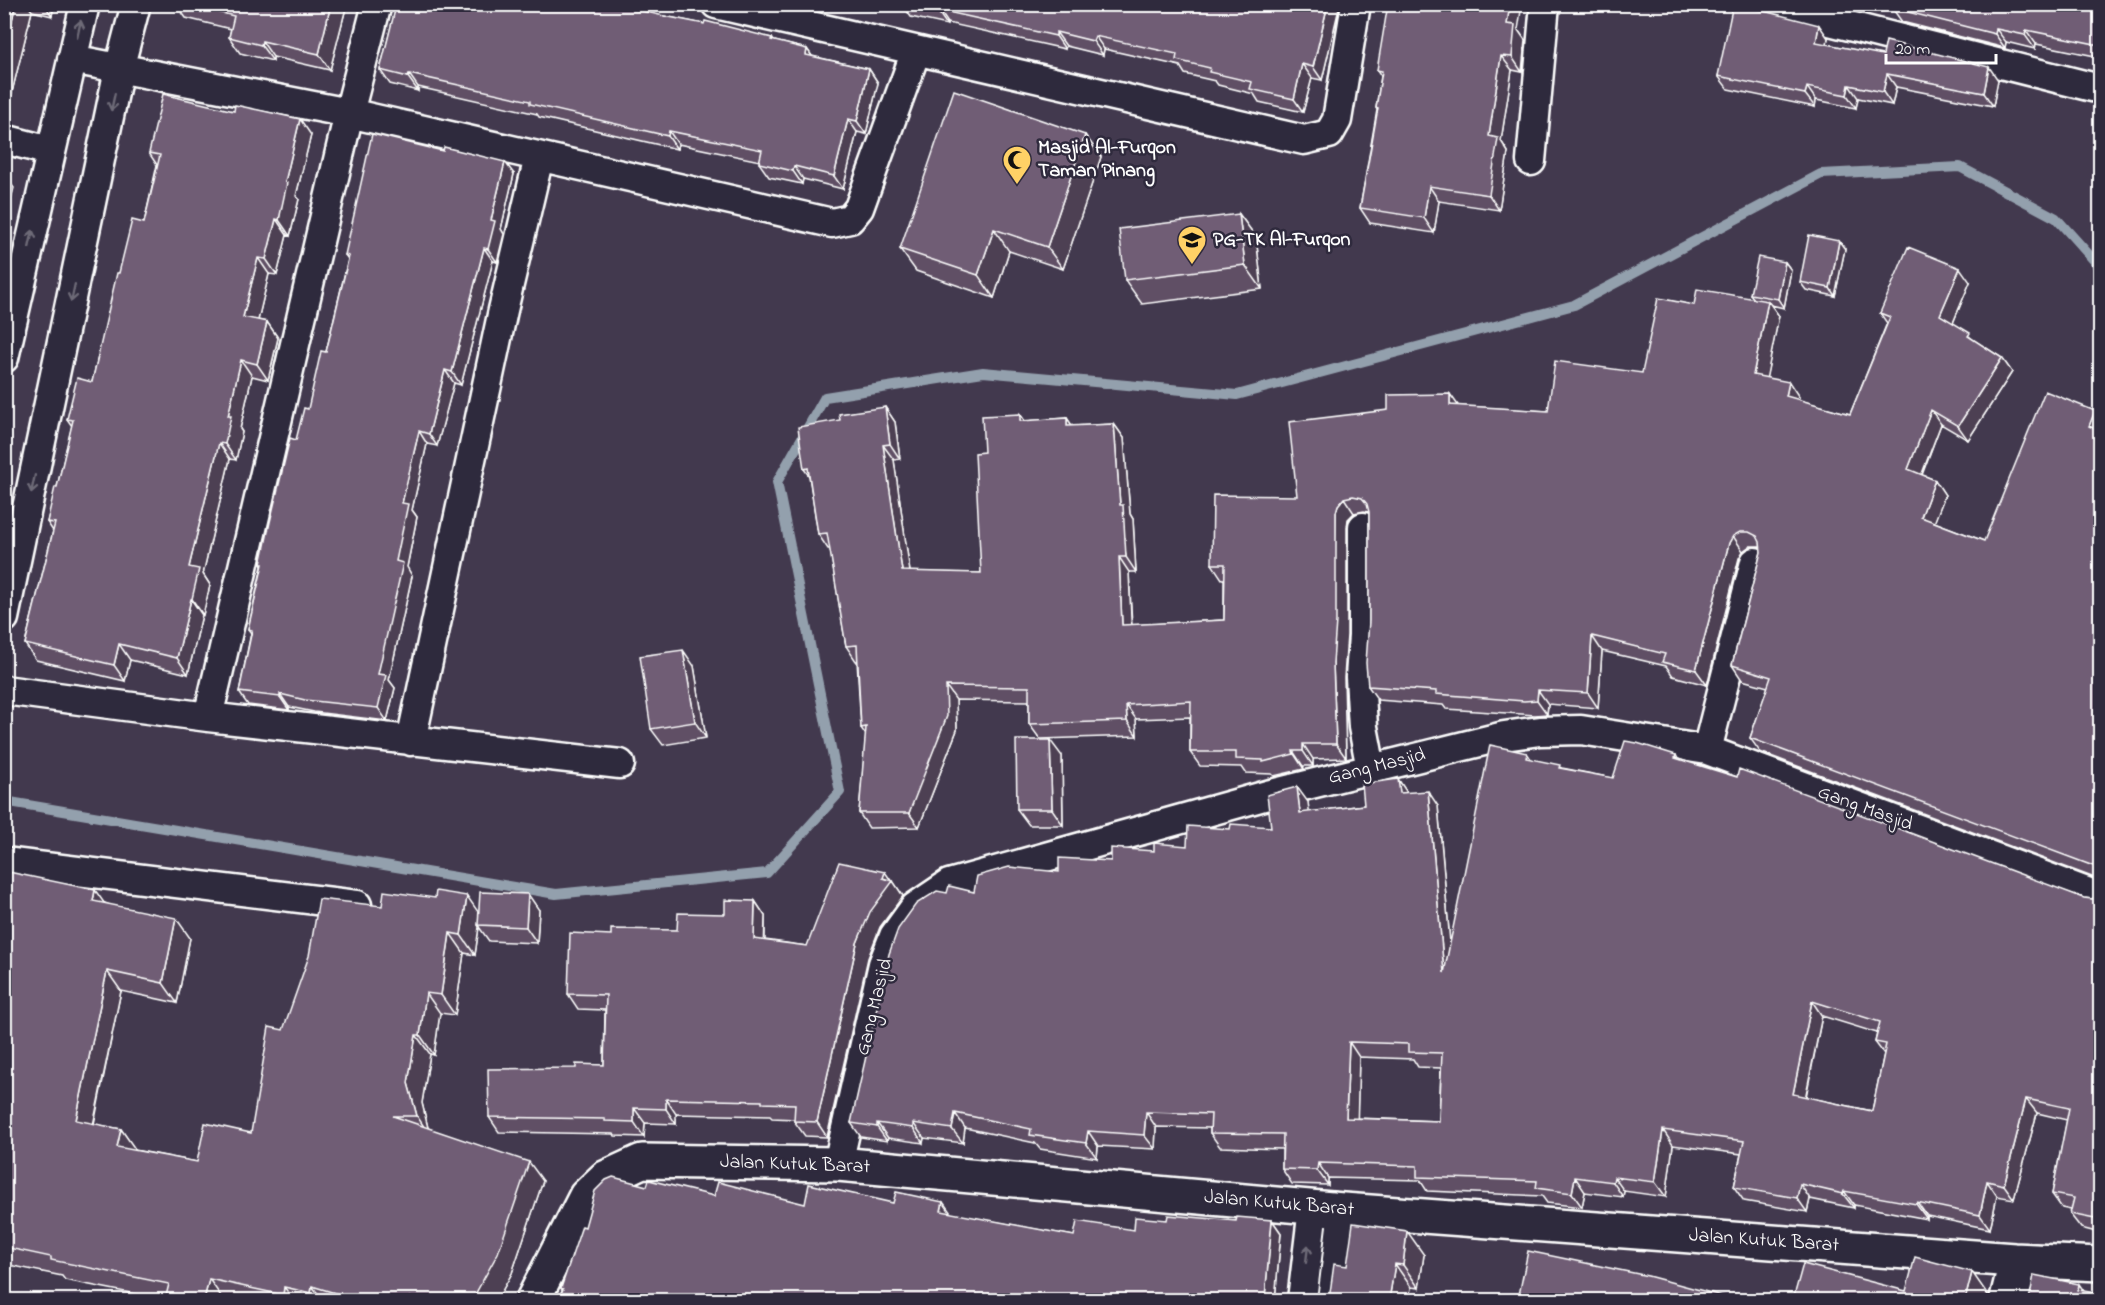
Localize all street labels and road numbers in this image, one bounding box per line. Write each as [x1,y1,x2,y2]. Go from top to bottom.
street label: Gang Masjid [1325,741,1429,794]
street label: Gang Masjid [1813,778,1917,841]
street label: Gang Masjid [849,955,902,1059]
street label: Jalan Kutuk Barat [719,1148,871,1182]
street label: Jalan Kutuk Barat [1203,1183,1356,1225]
street label: Jalan Kutuk Barat [1688,1221,1840,1261]

